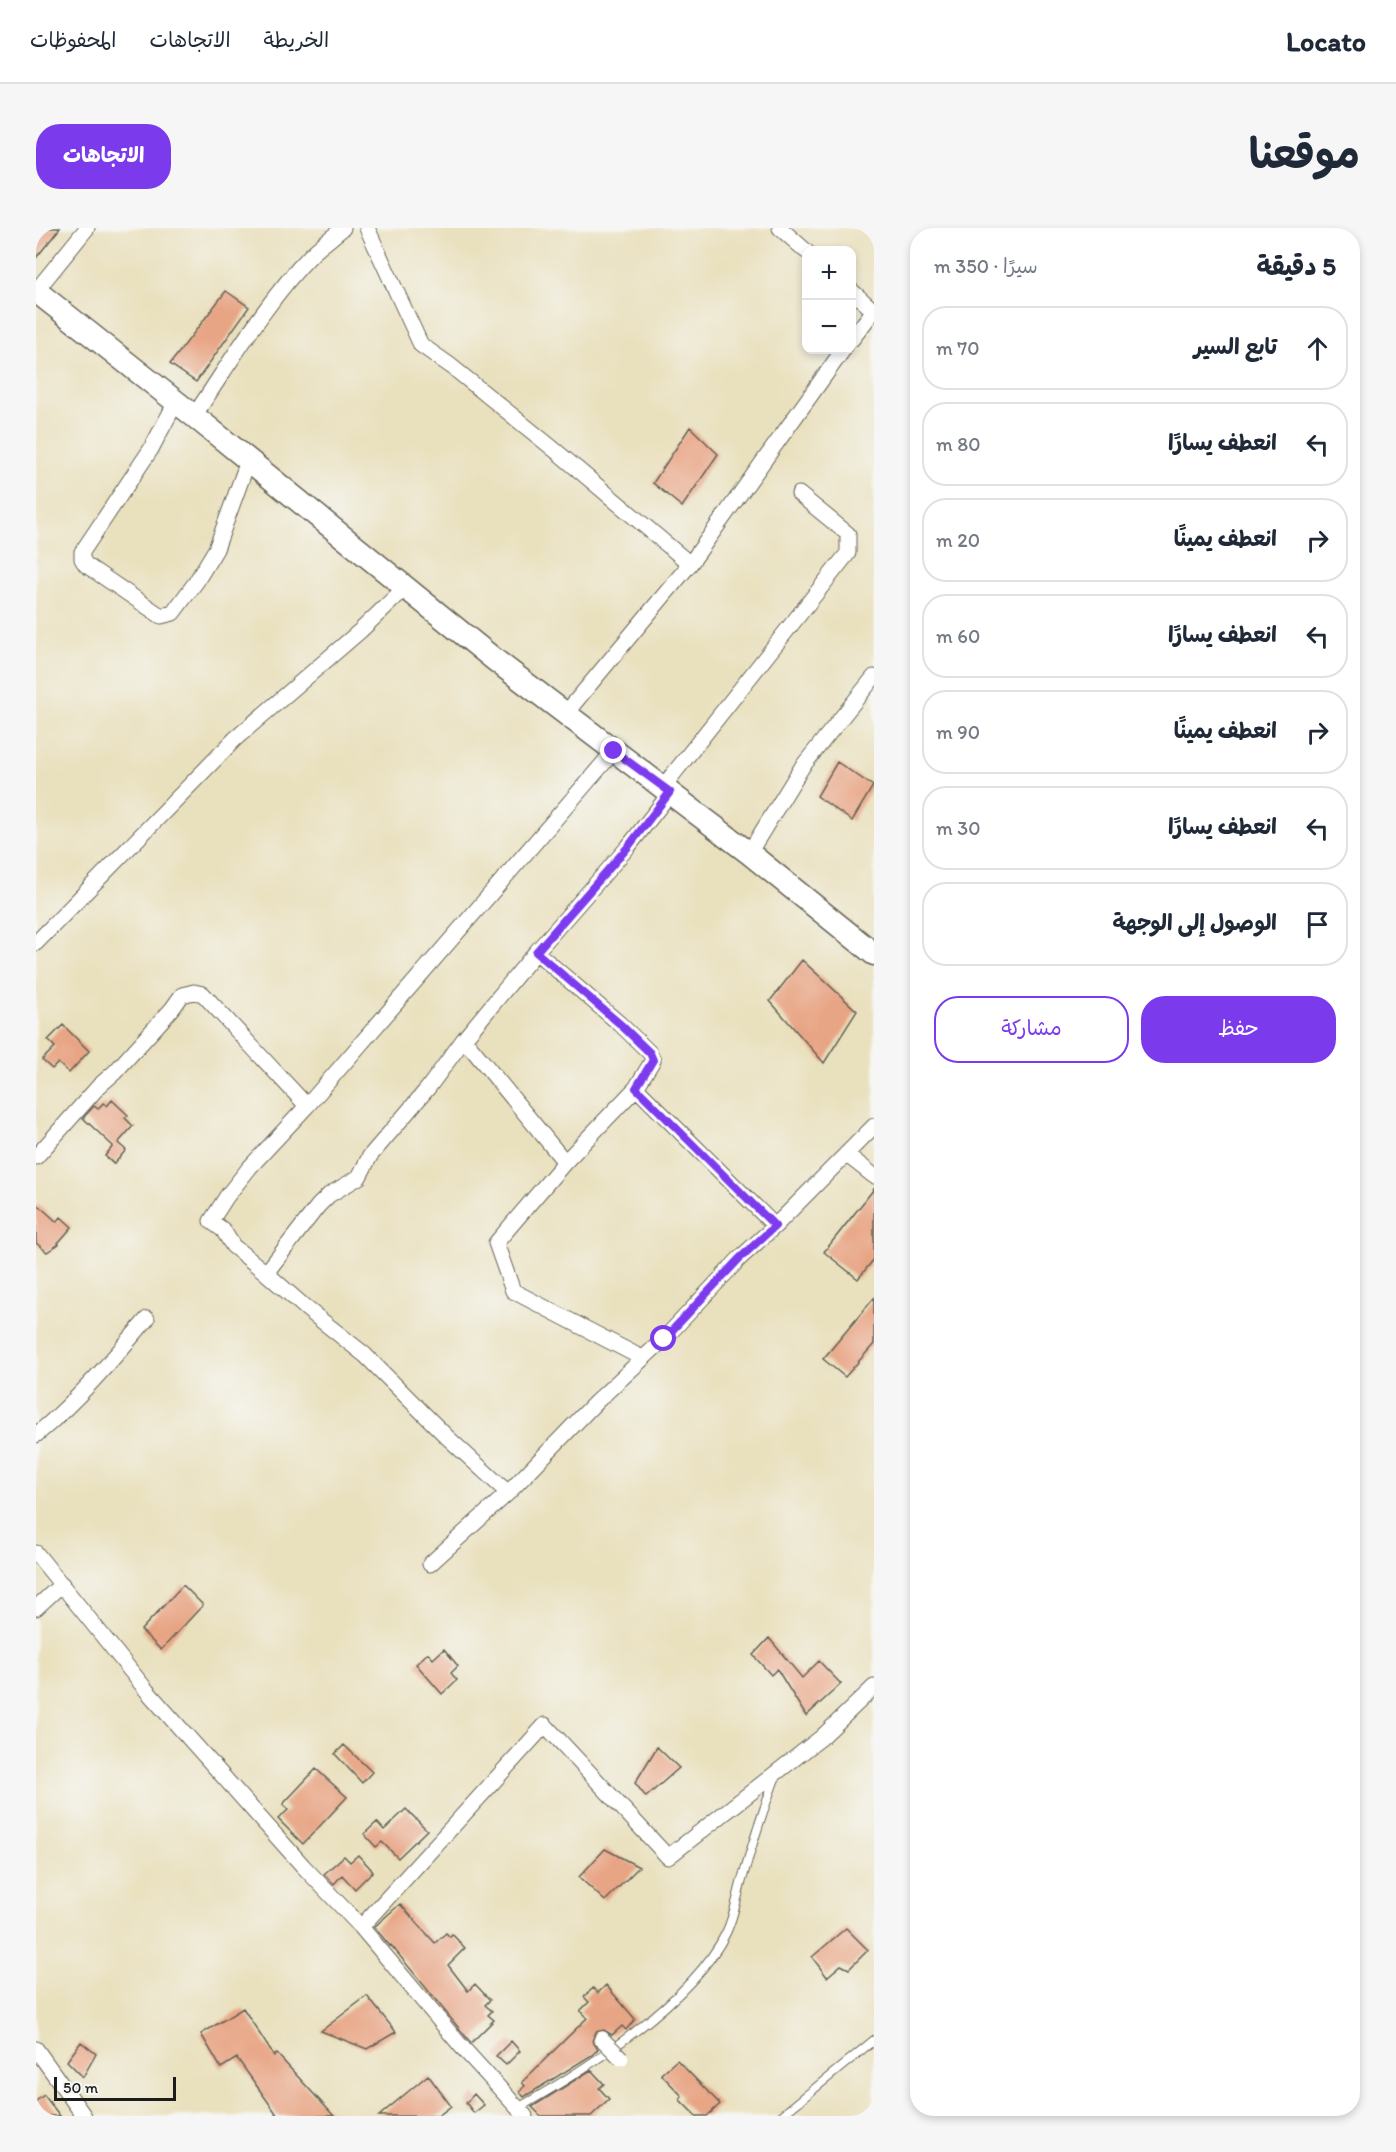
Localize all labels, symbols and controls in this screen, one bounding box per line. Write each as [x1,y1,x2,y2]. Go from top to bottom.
text: Locato [1286,24,1366,58]
text: المحفوظات [30,27,116,52]
text: الاتجاهات [149,27,231,52]
text: الخريطة [264,27,329,52]
button: الاتجاهات [36,124,171,189]
text: موقعنا [1249,128,1360,179]
map controls [802,246,856,354]
button: + [802,246,856,300]
text: 5 دقيقة [1257,250,1336,282]
text: سيرًا · 350 m [934,254,1038,278]
button: − [802,300,856,354]
icon: ahead [1301,332,1334,365]
text: تابع السير [1194,333,1277,360]
text: 70 m [936,336,980,360]
icon: left [1301,428,1334,461]
text: انعطف يسارًا [1168,429,1277,456]
text: 80 m [936,432,981,456]
icon: right [1301,524,1334,557]
text: انعطف يمينًا [1174,525,1277,552]
text: 20 m [936,528,980,552]
icon: left [1301,620,1334,653]
text: انعطف يسارًا [1168,621,1277,648]
text: 60 m [936,624,980,648]
icon: right [1301,716,1334,749]
text: انعطف يمينًا [1174,717,1277,744]
text: 90 m [936,720,980,744]
route end [600,737,626,763]
icon: left [1301,812,1334,845]
text: انعطف يسارًا [1168,813,1277,840]
text: 30 m [936,816,981,840]
icon: arrive [1301,908,1334,941]
text: الوصول إلى الوجهة [1112,909,1277,936]
button: مشاركة [934,996,1129,1063]
button: حفظ [1141,996,1336,1063]
route start [650,1325,676,1351]
scale bar [54,2074,176,2102]
text: 50 m [63,2078,98,2097]

